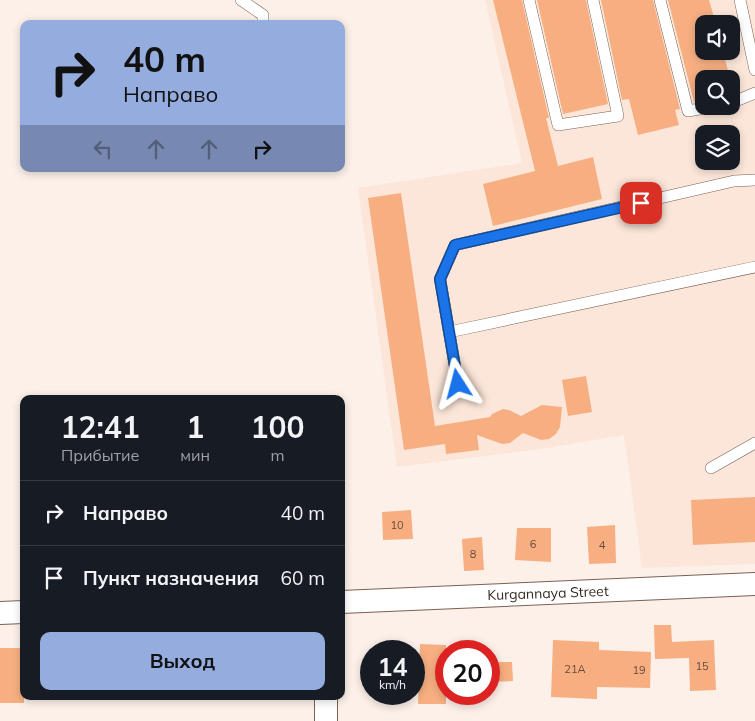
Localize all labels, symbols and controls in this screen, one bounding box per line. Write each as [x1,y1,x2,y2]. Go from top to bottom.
map controls [695,15,740,170]
button: sound [695,15,740,60]
text: 40 m [123,37,206,81]
icon: right [40,40,105,105]
button: search [695,70,740,115]
text: Направо [123,80,218,108]
button: layers [695,125,740,170]
icon: left [89,135,117,163]
icon: ahead [142,135,170,163]
icon: ahead [195,135,223,163]
icon: right [248,135,276,163]
pin [620,182,662,224]
icon: arrive [627,189,655,217]
position arrow [431,357,483,409]
text: 12:41 [60,408,140,446]
text: 1 [186,408,204,446]
text: 100 [251,408,305,446]
text: Прибытие [61,445,139,465]
text: мин [180,445,210,465]
text: m [271,445,285,465]
icon: right [40,499,68,527]
text: Направо [83,501,168,525]
text: 40 m [281,501,325,525]
house number: 10 [390,518,404,532]
house number: 6 [530,537,537,551]
house number: 4 [599,538,606,552]
house number: 8 [470,547,477,561]
icon: arrive [40,564,68,592]
text: Пункт назначения [83,566,259,590]
text: 60 m [281,566,325,590]
street label: Kurgannaya Street [487,582,609,604]
button: Выход [40,632,325,690]
speed limit sign: 20 [435,640,500,705]
text: 14 [377,651,408,682]
house number: 15 [695,659,709,673]
house number: 21А [564,662,586,676]
house number: 19 [632,663,646,677]
text: km/h [379,677,406,692]

